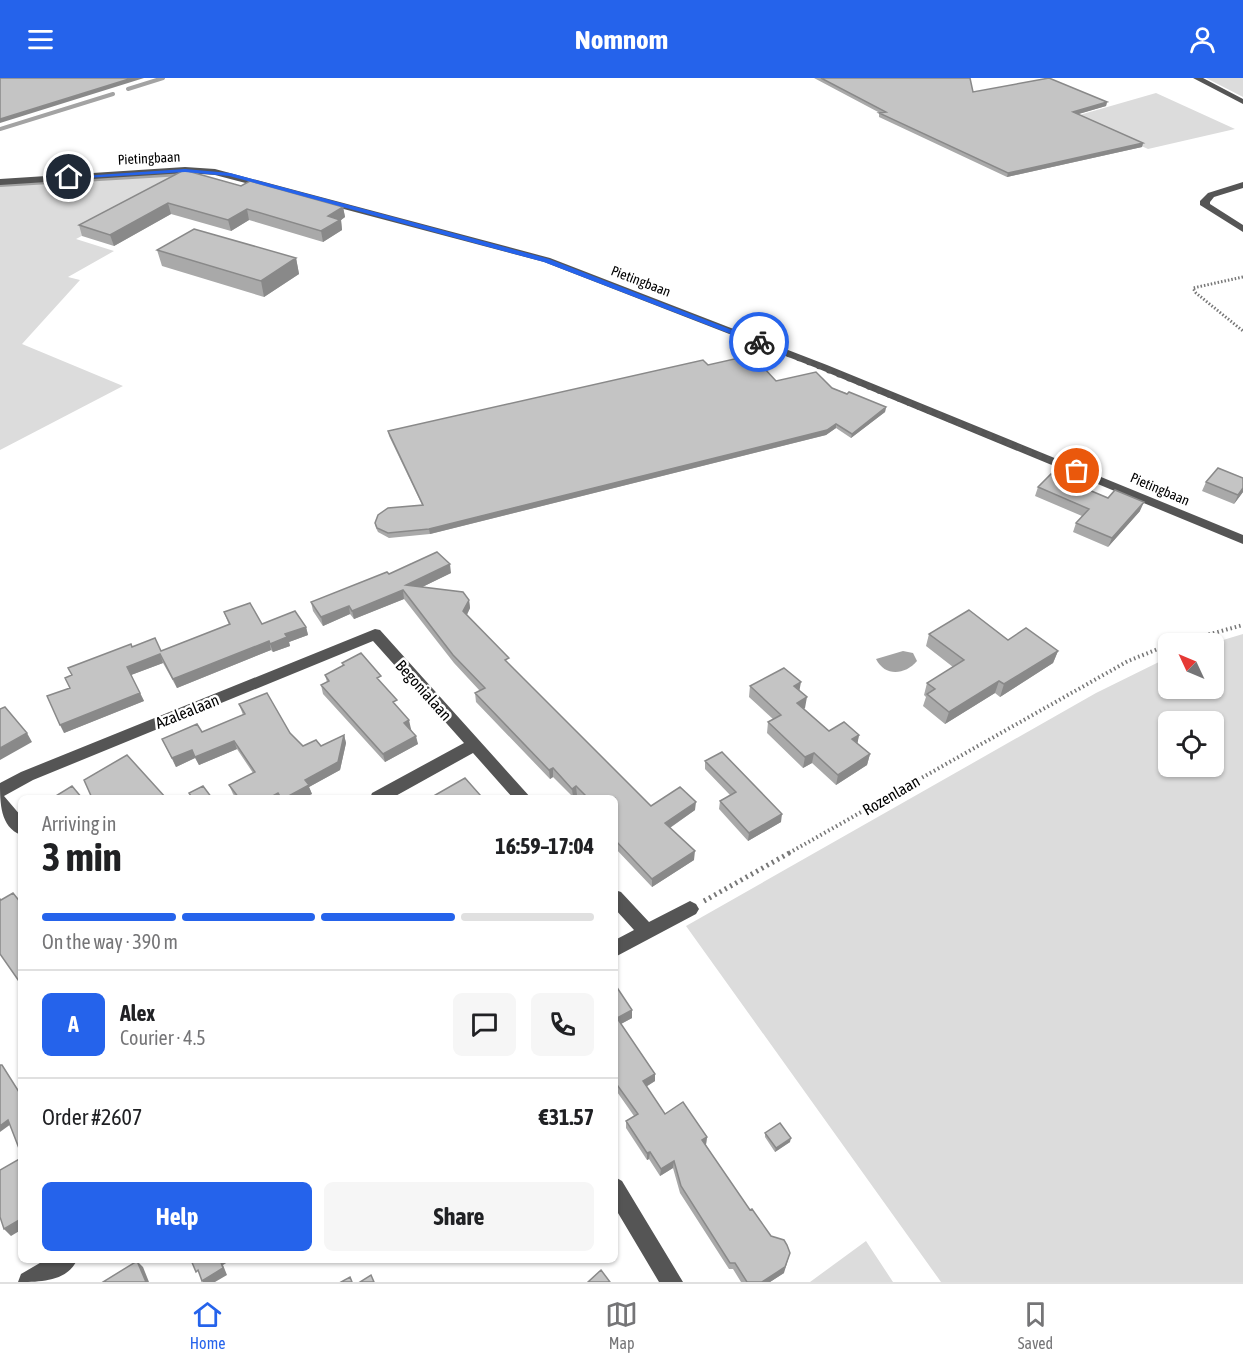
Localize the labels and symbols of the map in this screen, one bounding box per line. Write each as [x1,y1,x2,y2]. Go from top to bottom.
street label: Pietingbaan [117,148,181,168]
pin [43,151,94,202]
street label: Pietingbaan [609,262,673,300]
courier [729,312,789,372]
pin [1051,445,1102,496]
street label: Pietingbaan [1128,469,1192,509]
north arrow [1158,633,1224,699]
street label: Begonialaan [392,656,456,724]
street label: Azalealaan [153,690,221,732]
street label: Rozenlaan [859,771,923,819]

